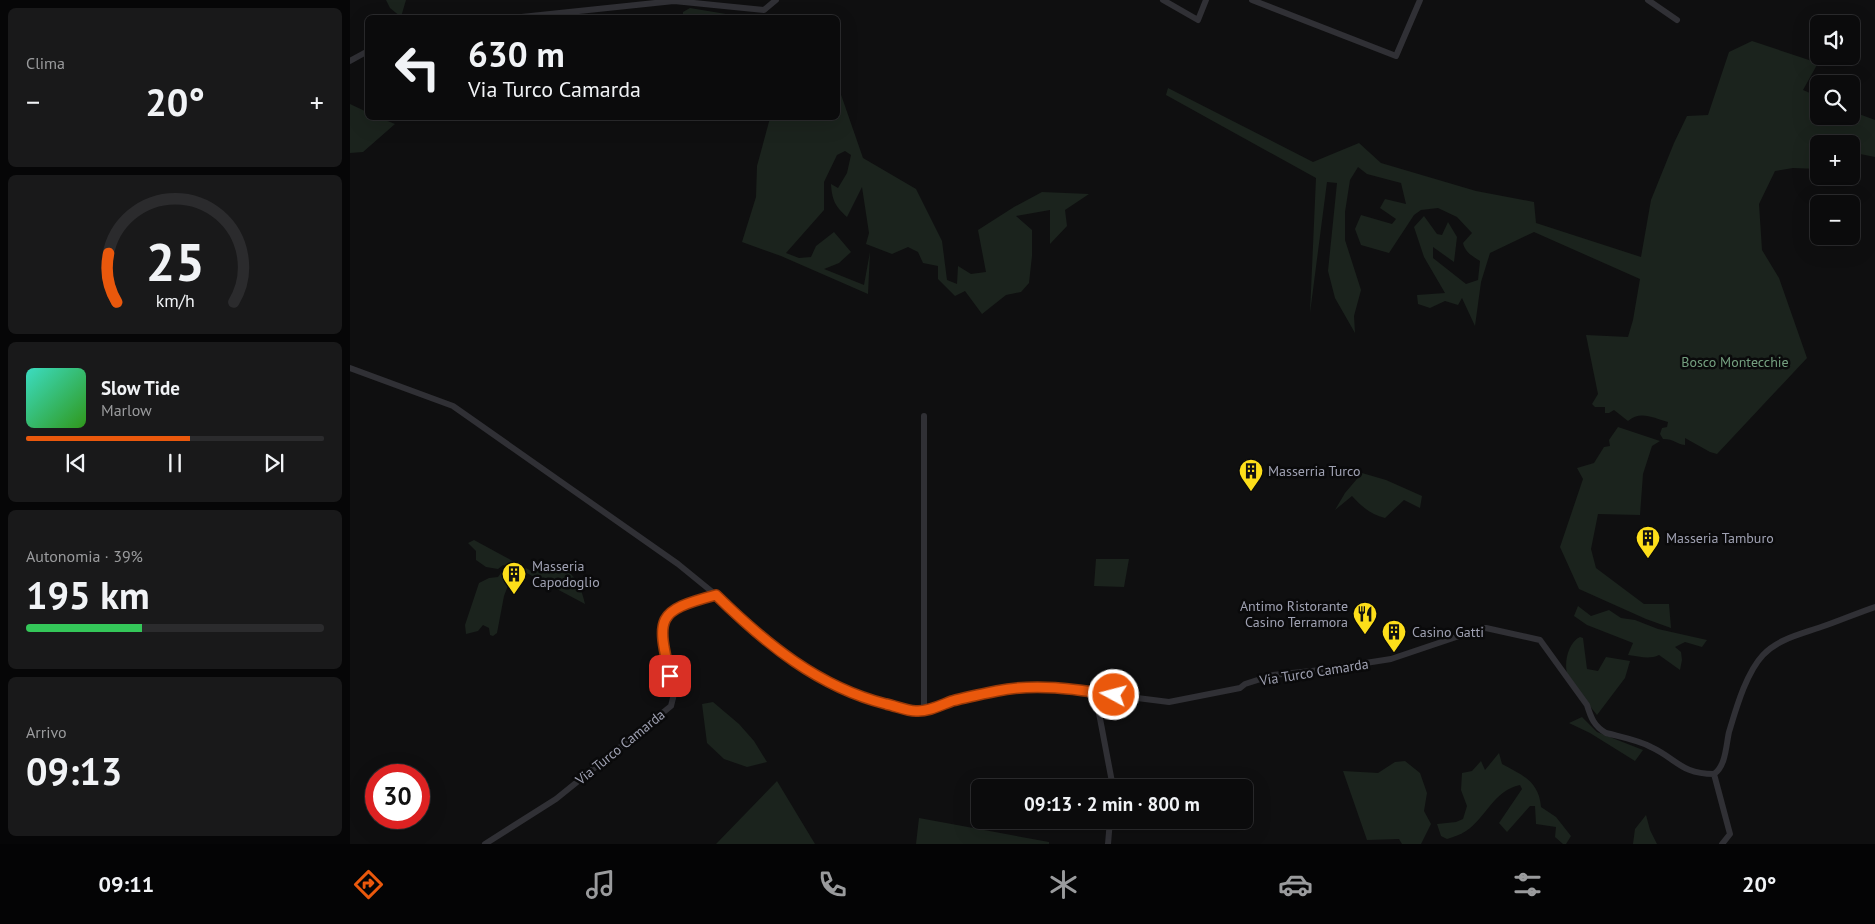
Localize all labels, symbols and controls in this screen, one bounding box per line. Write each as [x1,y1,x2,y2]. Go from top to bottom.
map controls [1810,15,1860,245]
button: sound [1810,15,1860,65]
text: 630 m [468,31,565,77]
icon: left [385,35,450,100]
text: Clima [26,53,65,73]
text: Via Turco Camarda [468,75,641,103]
button: search [1810,75,1860,125]
text: 20° [145,77,205,126]
text: − [26,83,40,120]
text: + [310,83,324,120]
button: + [1810,135,1860,185]
button: − [1810,195,1860,245]
text: 25 [146,228,204,295]
text: km/h [155,289,195,312]
park label: Bosco Montecchie [1681,353,1789,371]
text: Slow Tide [101,376,180,400]
text: Marlow [101,400,152,420]
icon: previous [62,449,90,477]
icon: pause [161,449,189,477]
icon: next [260,449,288,477]
building icon: Masserria Turco [1238,458,1264,492]
place label: Masserria Turco [1268,462,1361,480]
building icon: Masseria Tamburo [1635,525,1661,559]
place label: Masseria Tamburo [1666,529,1774,547]
text: Autonomia · 39% [26,546,143,566]
place label: Masseria Capodoglio [532,557,600,591]
building icon: Masseria Capodoglio [501,561,527,595]
text: 195 km [26,570,150,619]
place label: Antimo Ristorante Casino Terramora [1240,597,1348,631]
restaurant icon: Antimo Ristorante Casino Terramora [1352,601,1378,635]
building icon: Casino Gatti [1381,619,1407,653]
place label: Casino Gatti [1412,623,1484,641]
street label: Via Turco Camarda [1257,654,1370,690]
pin [649,655,691,697]
icon: arrive [656,662,684,690]
position arrow [1087,668,1139,720]
street label: Via Turco Camarda [571,705,668,789]
text: Arrivo [26,722,67,742]
text: 09:13 [26,746,122,795]
speed limit sign: 30 [365,764,430,829]
text: 09:13 · 2 min · 800 m [1024,792,1200,816]
icon: directions [351,867,386,902]
icon: music [583,867,618,902]
icon: phone [815,867,850,902]
icon: climate [1046,867,1081,902]
icon: car [1278,867,1313,902]
icon: filters [1510,867,1545,902]
text: 09:11 [98,870,154,898]
text: 20° [1742,870,1776,898]

